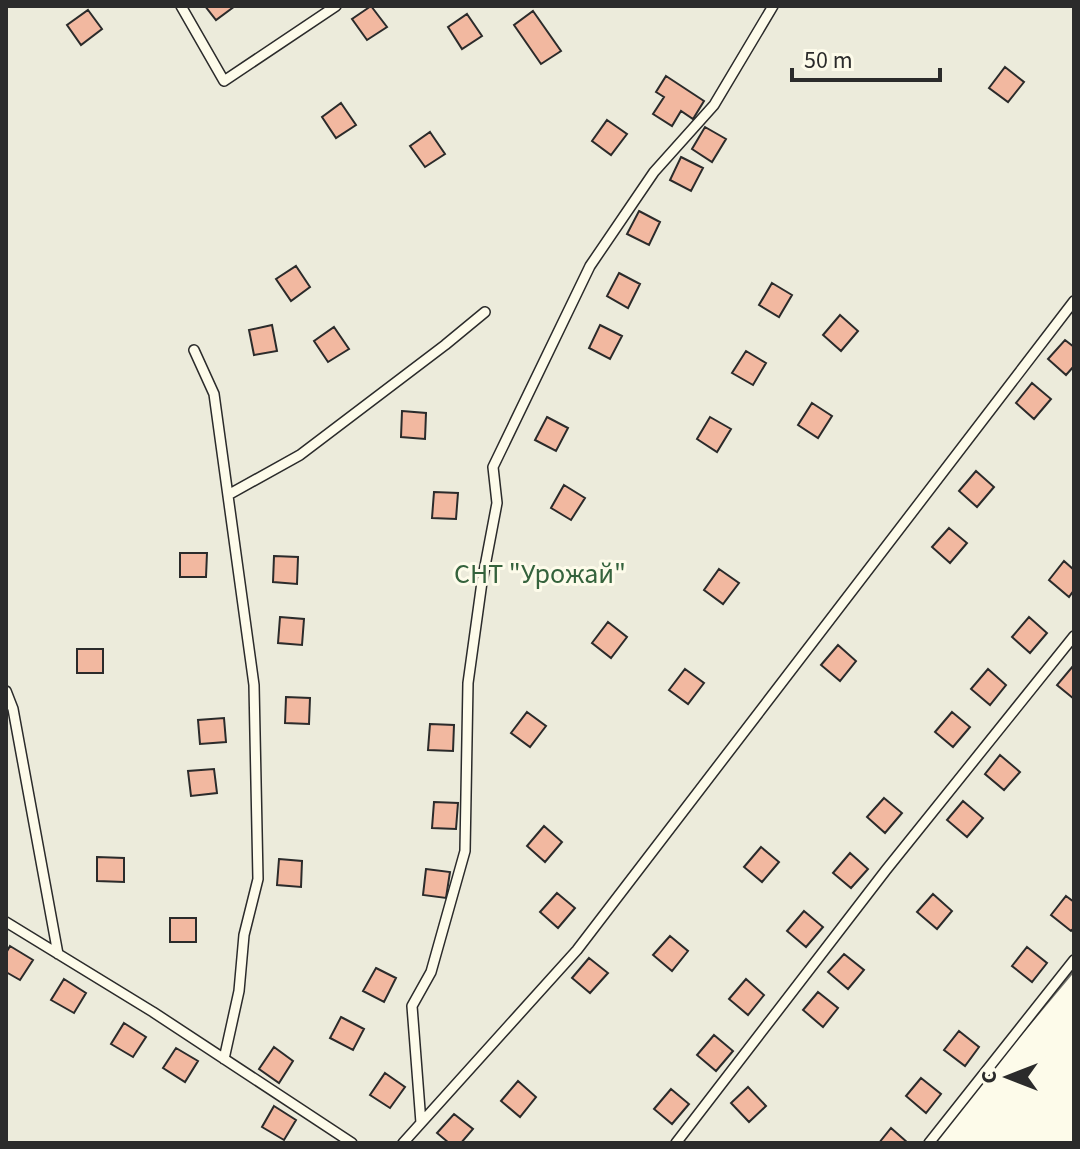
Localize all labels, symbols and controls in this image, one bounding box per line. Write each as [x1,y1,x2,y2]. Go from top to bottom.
scale bar [792,32,940,82]
text: 50 m [804,43,853,78]
park label: СНТ "Урожай" [454,554,626,594]
north arrow [968,1037,1048,1117]
text: С [973,1070,1005,1083]

